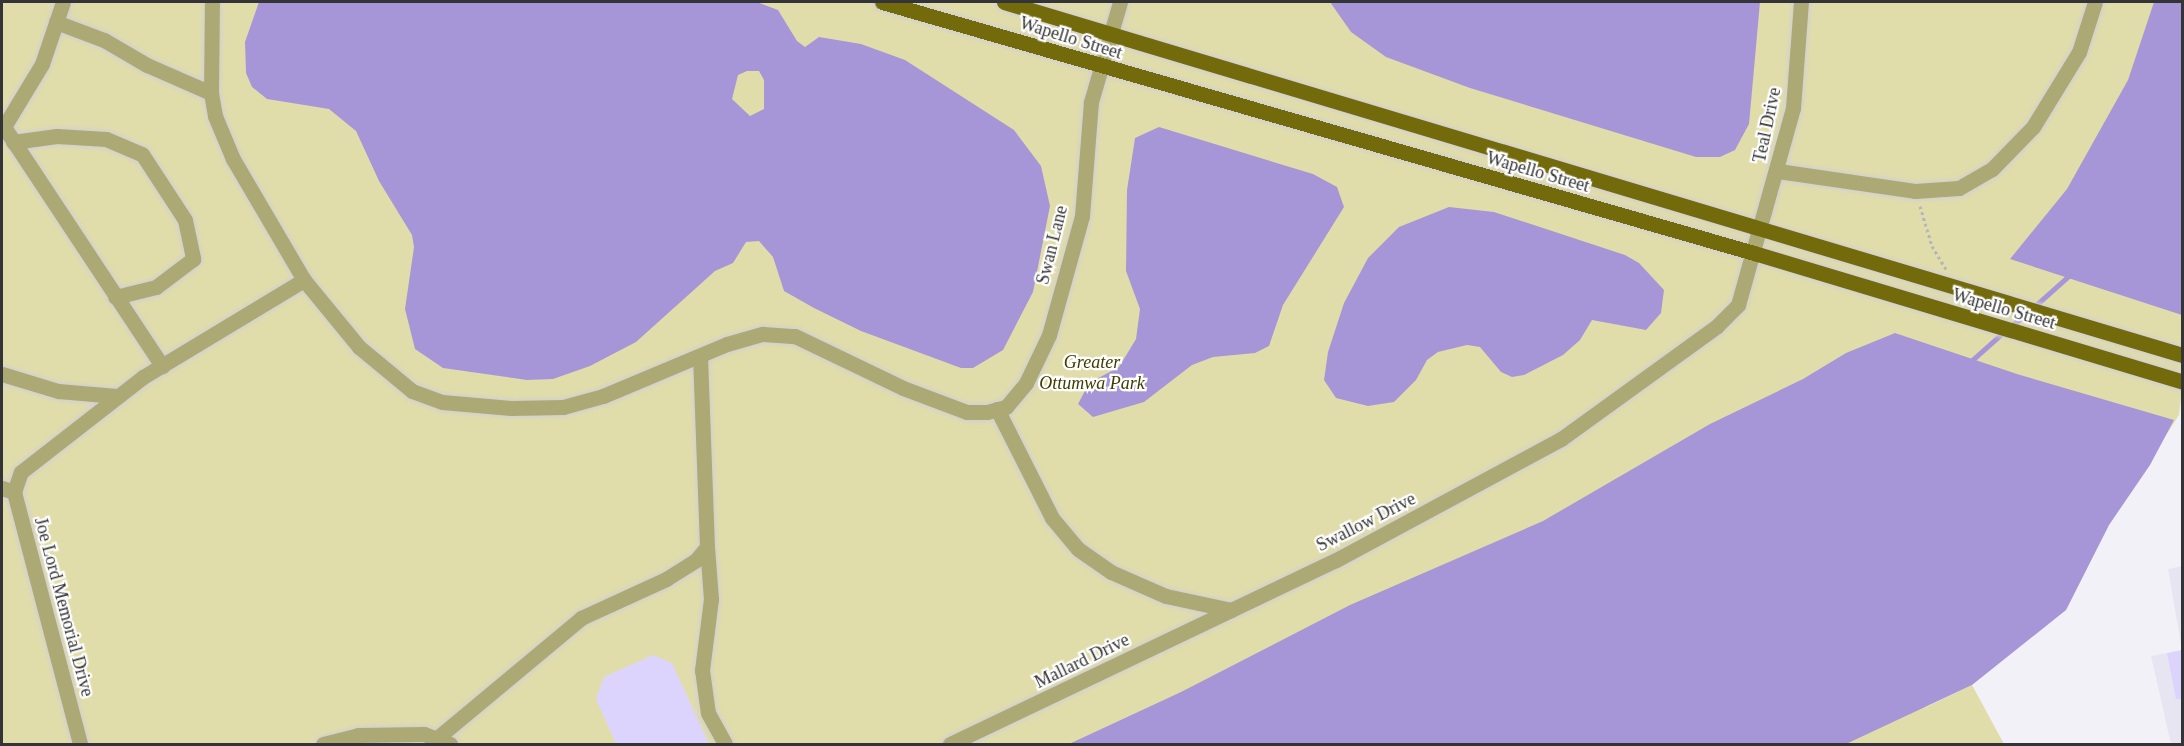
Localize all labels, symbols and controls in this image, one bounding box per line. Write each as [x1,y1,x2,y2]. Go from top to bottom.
street label: Wapello Street [1017,12,1125,64]
street label: Teal Drive [1749,85,1785,165]
street label: Wapello Street [1484,147,1592,197]
street label: Swan Lane [1032,203,1072,287]
street label: Wapello Street [1950,284,2058,334]
park label: Greater Ottumwa Park [1039,352,1145,394]
street label: Swallow Drive [1313,488,1419,556]
street label: Joe Lord Memorial Drive [30,515,98,699]
street label: Mallard Drive [1031,629,1133,693]

